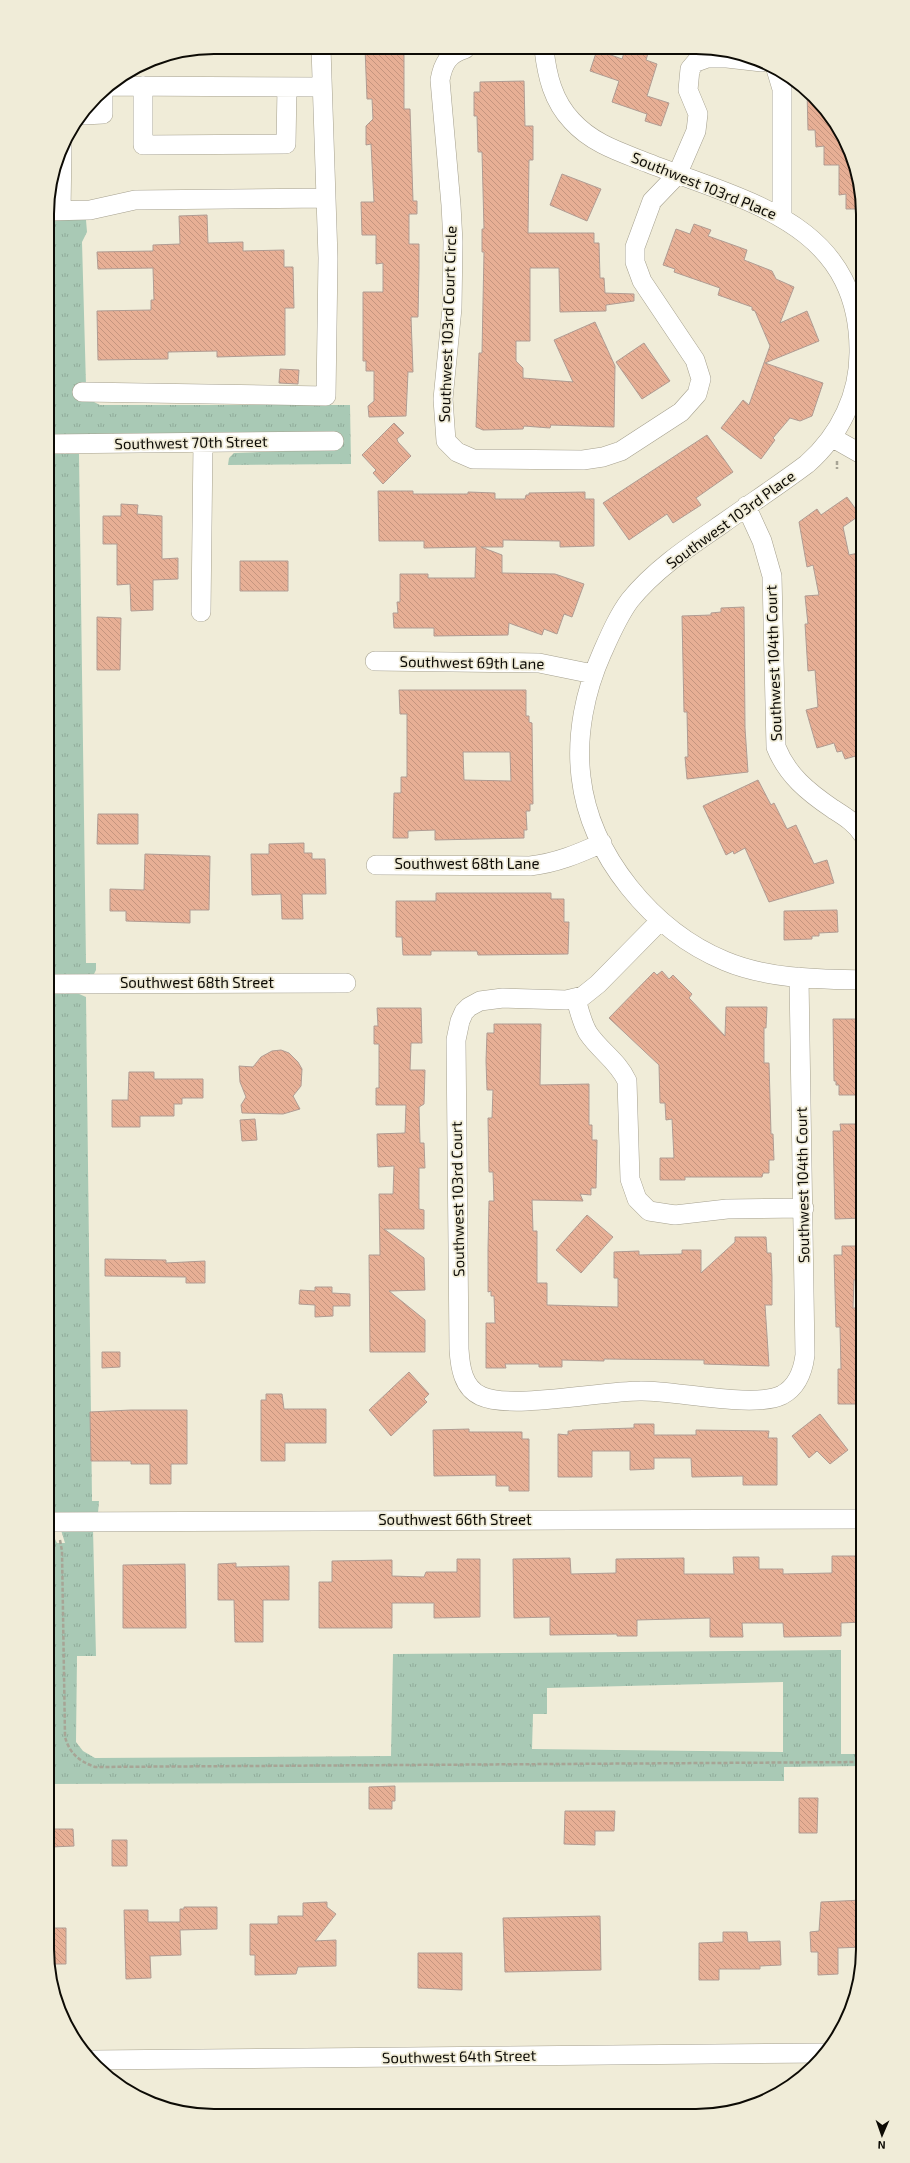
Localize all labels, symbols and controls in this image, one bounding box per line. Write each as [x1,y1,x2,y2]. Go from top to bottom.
street label: Southwest 103rd Place [629,148,780,222]
street label: Southwest 103rd Court Circle [435,225,459,423]
street label: Southwest 70th Street [114,432,268,452]
street label: Southwest 103rd Place [662,466,798,572]
street label: Southwest 104th Court [761,584,785,741]
street label: Southwest 69th Lane [400,652,544,672]
street label: Southwest 68th Lane [394,854,540,872]
street label: Southwest 68th Street [120,973,274,991]
street label: Southwest 104th Court [792,1106,812,1263]
street label: Southwest 103rd Court [447,1121,467,1277]
street label: Southwest 66th Street [378,1510,532,1528]
street label: Southwest 64th Street [382,2046,537,2066]
north arrow [862,2115,902,2155]
text: N [877,2139,886,2152]

